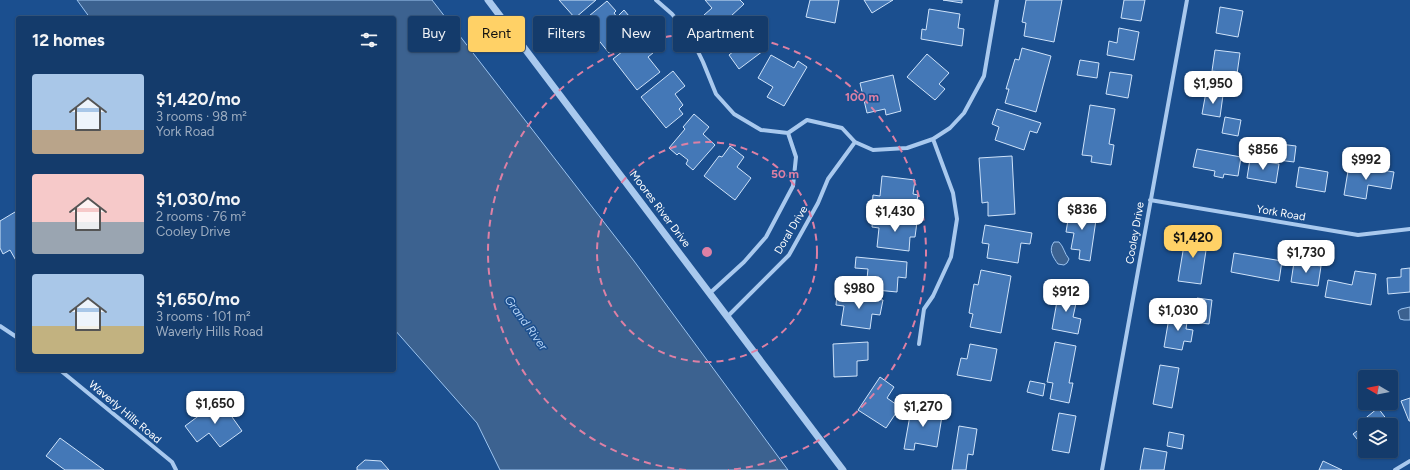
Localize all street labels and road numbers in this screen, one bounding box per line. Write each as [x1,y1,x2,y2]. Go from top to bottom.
street label: Moores River Drive [627,168,693,250]
street label: Cooley Drive [1123,201,1147,265]
street label: York Road [1256,202,1306,224]
street label: Doral Drive [772,204,810,256]
street label: Waverly Hills Road [86,378,164,446]

